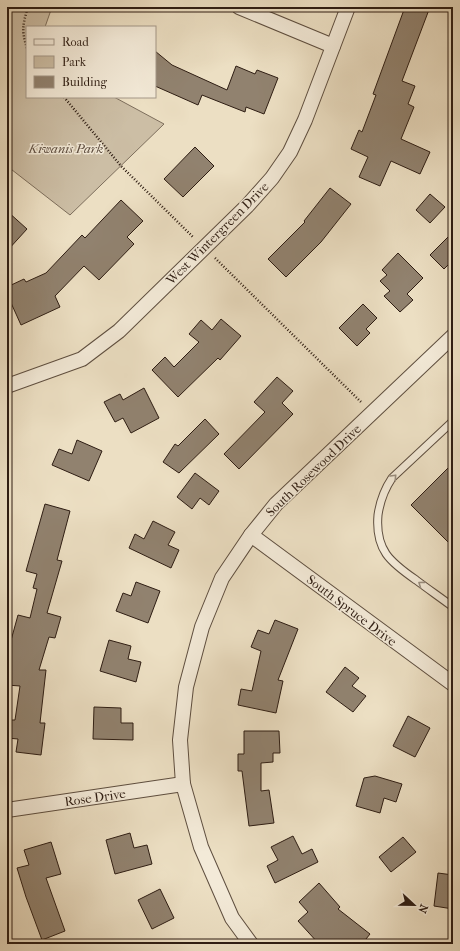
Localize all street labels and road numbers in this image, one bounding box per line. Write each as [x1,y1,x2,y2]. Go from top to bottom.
street label: West Wintergreen Drive [162,179,272,288]
street label: South Rosewood Drive [263,421,364,520]
street label: South Spruce Drive [304,572,400,649]
street label: Rose Drive [64,786,127,809]

